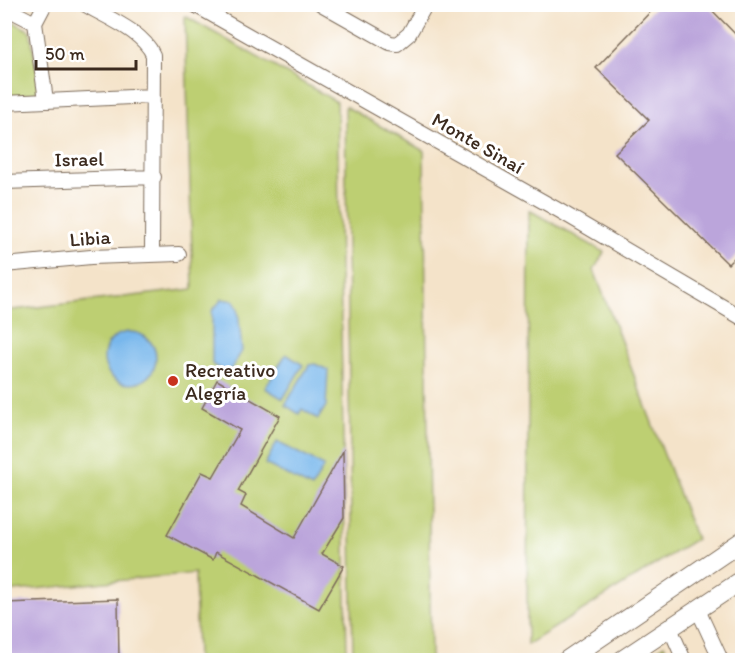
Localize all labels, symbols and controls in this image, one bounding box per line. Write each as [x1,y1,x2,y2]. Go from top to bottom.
scale bar [36,33,136,71]
text: 50 m [45,43,85,65]
street label: Monte Sinaí [428,107,528,179]
street label: Israel [54,147,104,171]
street label: Libia [69,225,112,251]
place label: Recreativo Alegría [185,358,275,405]
marker: Recreativo Alegría [166,374,180,388]

